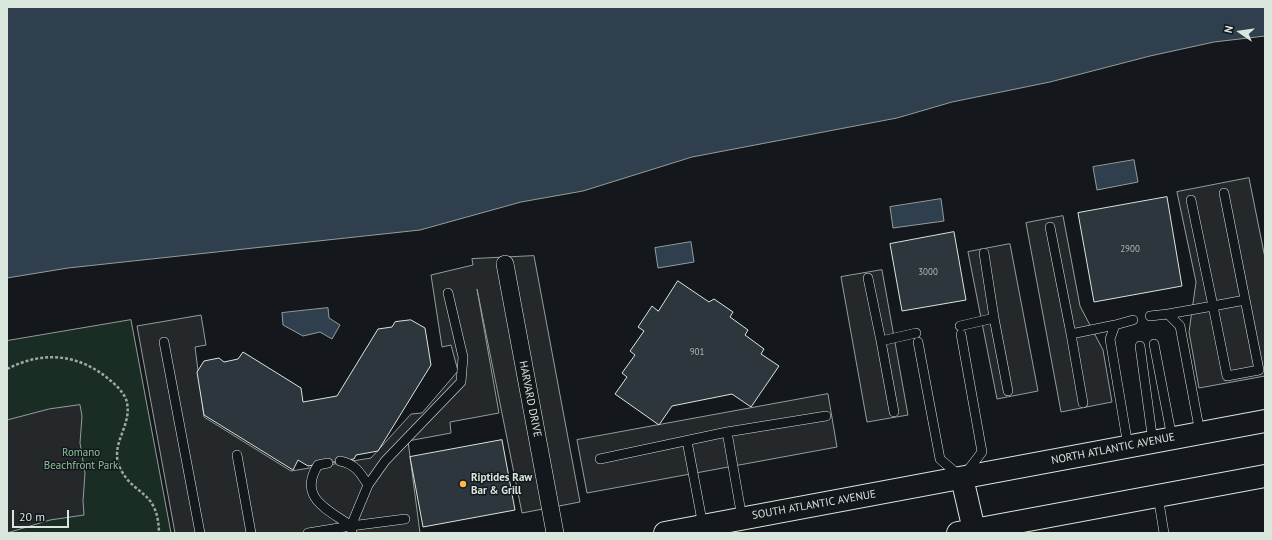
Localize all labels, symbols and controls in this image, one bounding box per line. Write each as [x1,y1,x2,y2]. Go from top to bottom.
north arrow [1220,12,1260,52]
text: N [1221,24,1236,34]
house number: 2900 [1120,244,1140,254]
house number: 3000 [918,267,938,277]
house number: 901 [690,347,704,357]
street label: HARVARD DRIVE [516,360,544,438]
street label: NORTH ATLANTIC AVENUE [1050,431,1176,467]
park label: Romano Beachfront Park [44,446,118,472]
place label: Riptides Raw Bar & Grill [471,471,532,497]
marker: Riptides Raw Bar & Grill [458,479,468,489]
street label: SOUTH ATLANTIC AVENUE [751,488,877,522]
scale bar [14,502,71,528]
text: 20 m [19,509,45,524]

